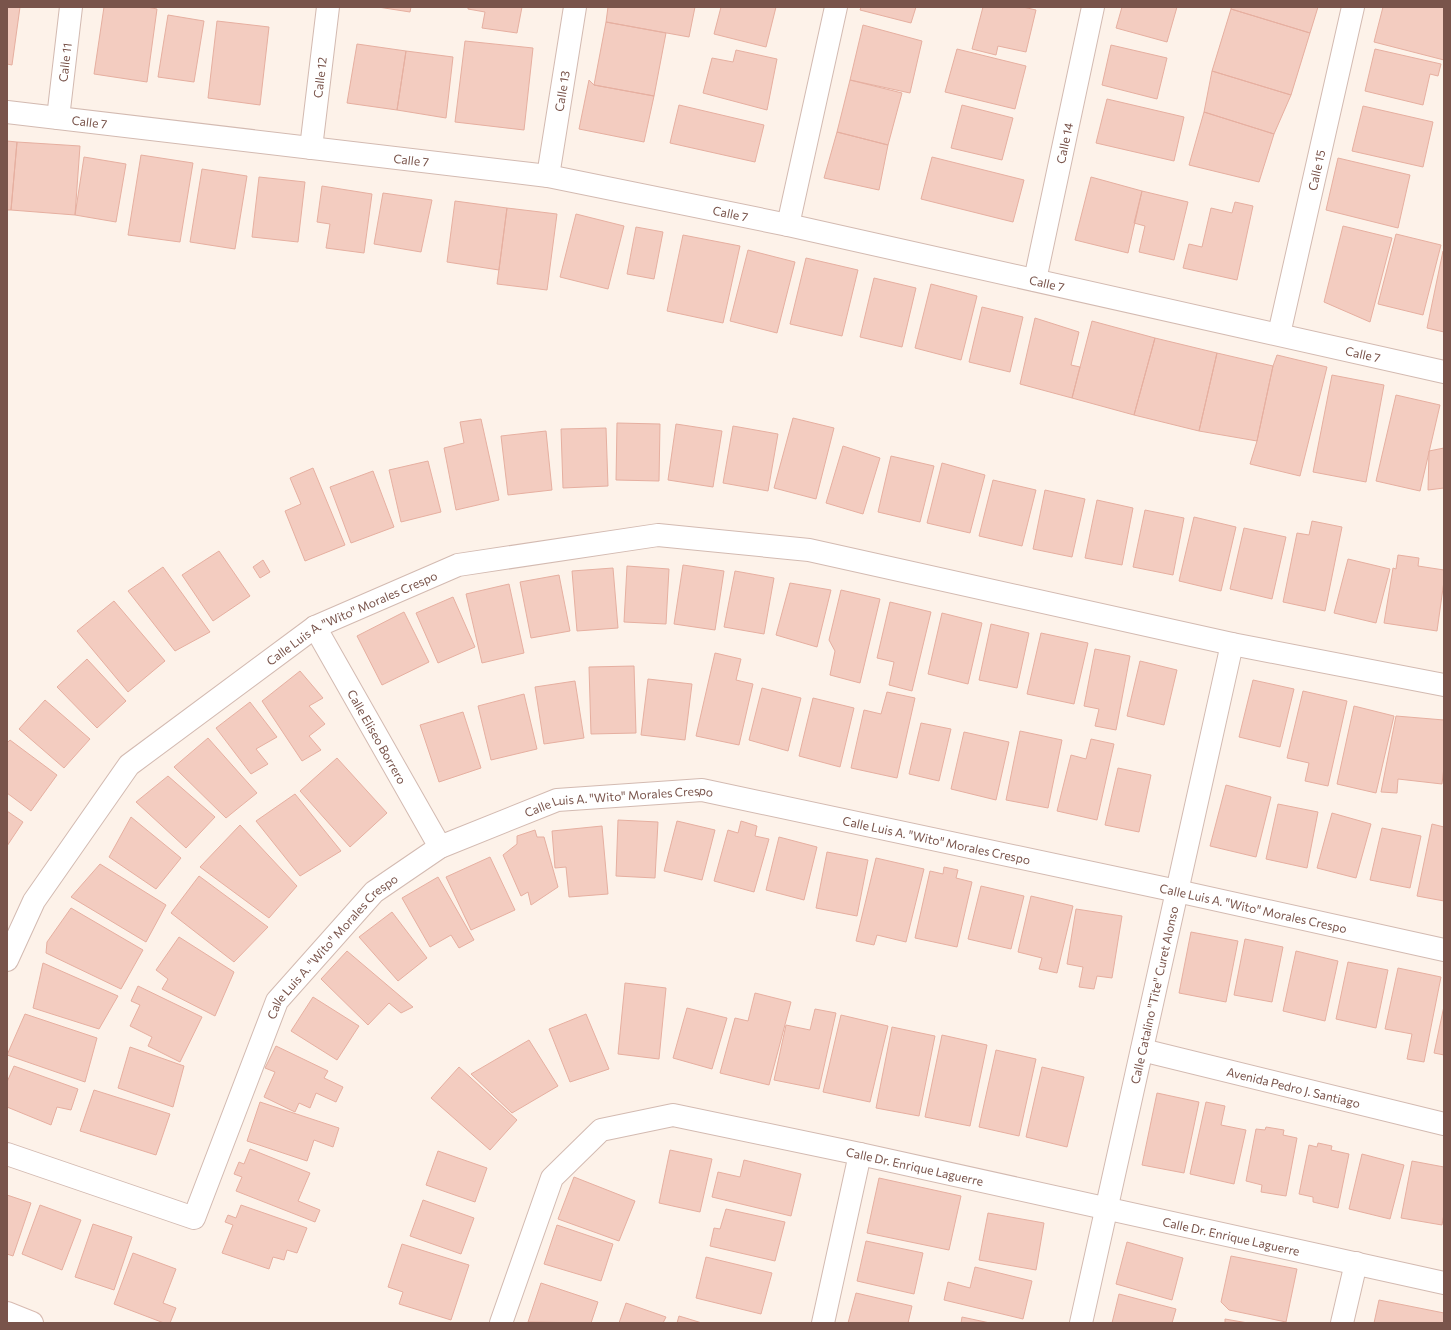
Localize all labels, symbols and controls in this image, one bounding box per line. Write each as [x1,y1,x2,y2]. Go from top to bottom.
street label: Calle 11 [55,42,74,83]
street label: Calle 12 [310,56,329,99]
street label: Calle 13 [551,69,572,113]
street label: Calle 7 [71,113,108,131]
street label: Calle 14 [1053,121,1075,165]
street label: Calle 15 [1305,148,1327,192]
street label: Calle 7 [393,151,430,169]
street label: Calle 7 [712,203,749,224]
street label: Calle 7 [1028,272,1066,294]
street label: Calle 7 [1344,343,1382,365]
street label: Calle Luis A. "Wito" Morales Crespo [263,568,439,668]
street label: Calle Eliseo Borrero [345,687,410,786]
street label: Calle Luis A. "Wito" Morales Crespo [522,783,715,819]
street label: Calle Luis A. "Wito" Morales Crespo [841,813,1032,867]
street label: Calle Luis A. "Wito" Morales Crespo [264,871,400,1021]
street label: Calle Luis A. "Wito" Morales Crespo [1158,880,1348,935]
street label: Calle Catalino "Tite" Curet Alonso [1127,905,1181,1085]
street label: Avenida Pedro J. Santiago [1225,1064,1362,1110]
street label: Calle Dr. Enrique Laguerre [845,1144,985,1188]
street label: Calle Dr. Enrique Laguerre [1161,1214,1301,1258]

